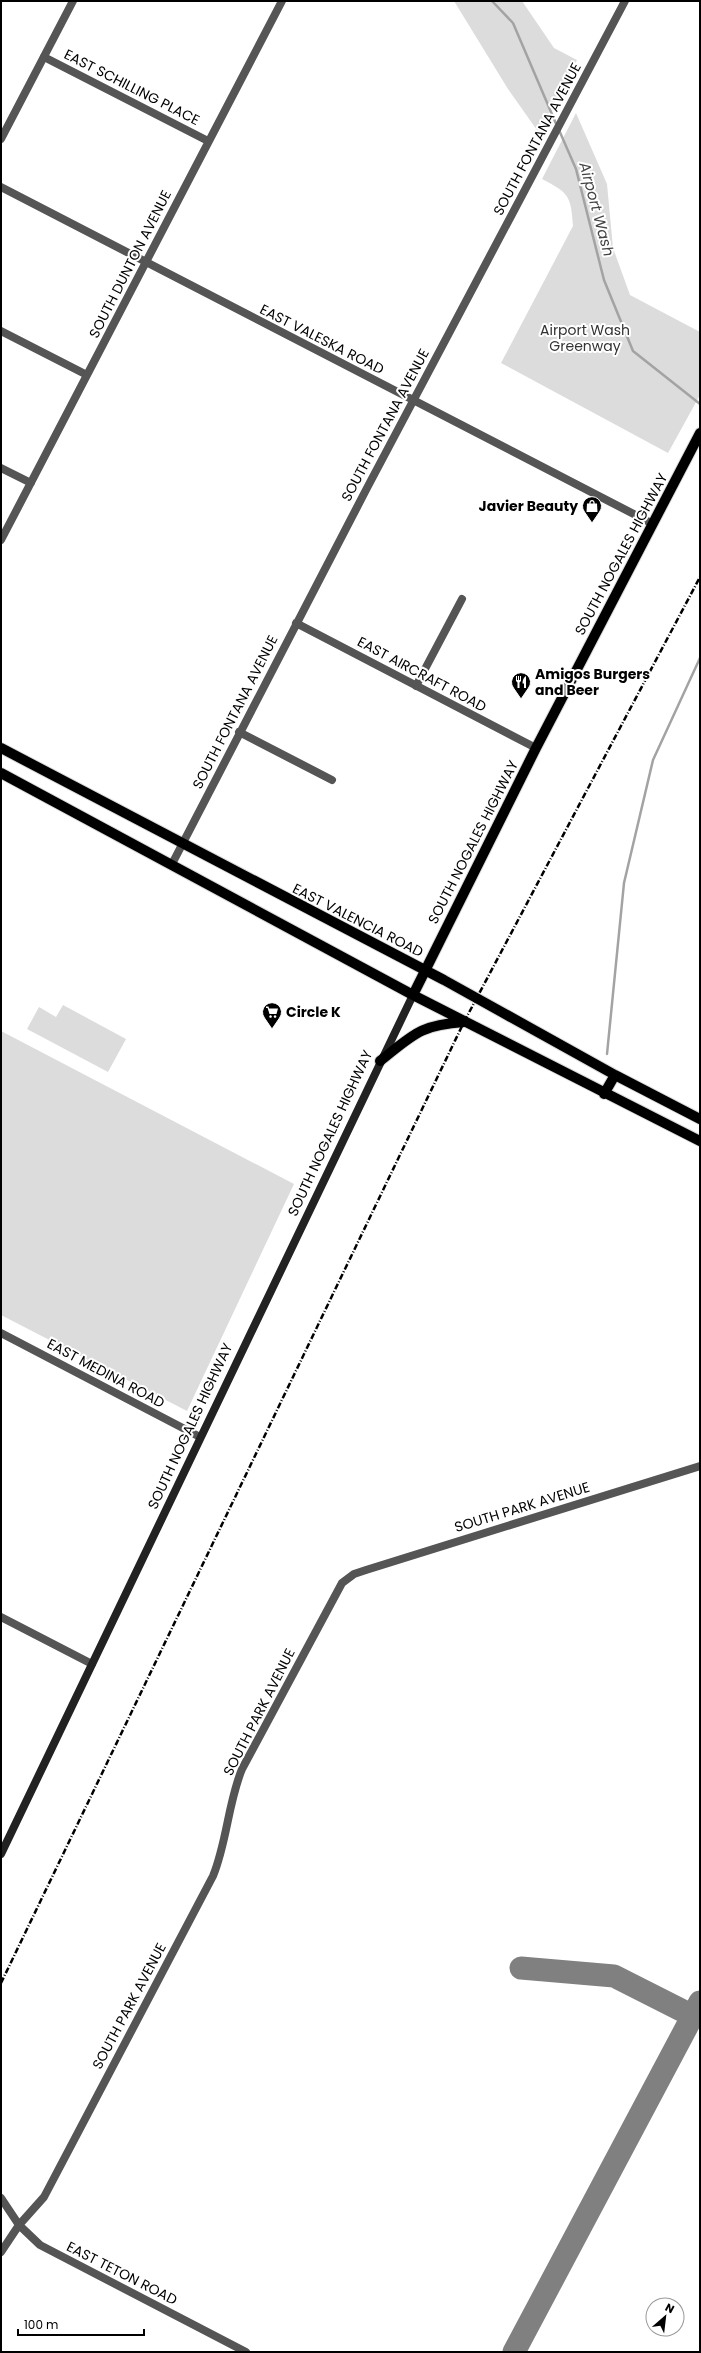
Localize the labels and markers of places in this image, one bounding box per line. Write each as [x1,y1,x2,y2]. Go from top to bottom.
shop icon: Javier Beauty [581,495,603,523]
place label: Javier Beauty [479,496,578,516]
place label: Amigos Burgers and Beer [535,664,650,700]
restaurant icon: Amigos Burgers and Beer [510,671,532,699]
supermarket icon: Circle K [261,1001,283,1029]
place label: Circle K [286,1002,341,1022]

